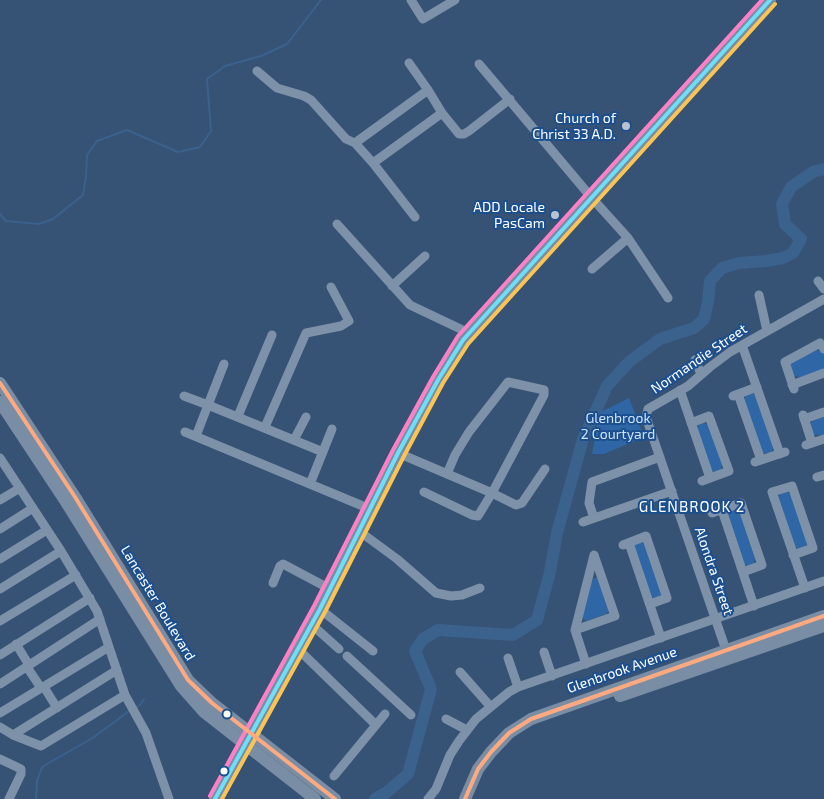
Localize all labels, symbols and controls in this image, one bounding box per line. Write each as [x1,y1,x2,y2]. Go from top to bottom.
place label: Church of Christ 33 A.D. [532,110,616,142]
marker: Church of Christ 33 A.D. [620,120,632,132]
place label: ADD Locale PasCam [473,199,545,232]
marker: ADD Locale PasCam [549,209,561,221]
street label: Normandie Street [648,321,750,397]
park label: Glenbrook 2 Courtyard [581,410,655,442]
district label: GLENBROOK 2 [637,498,747,516]
street label: Alondra Street [691,525,737,617]
street label: Lancaster Boulevard [117,543,199,663]
street label: Glenbrook Avenue [565,643,679,697]
unlabelled marker [222,709,232,719]
unlabelled marker [219,766,229,776]

